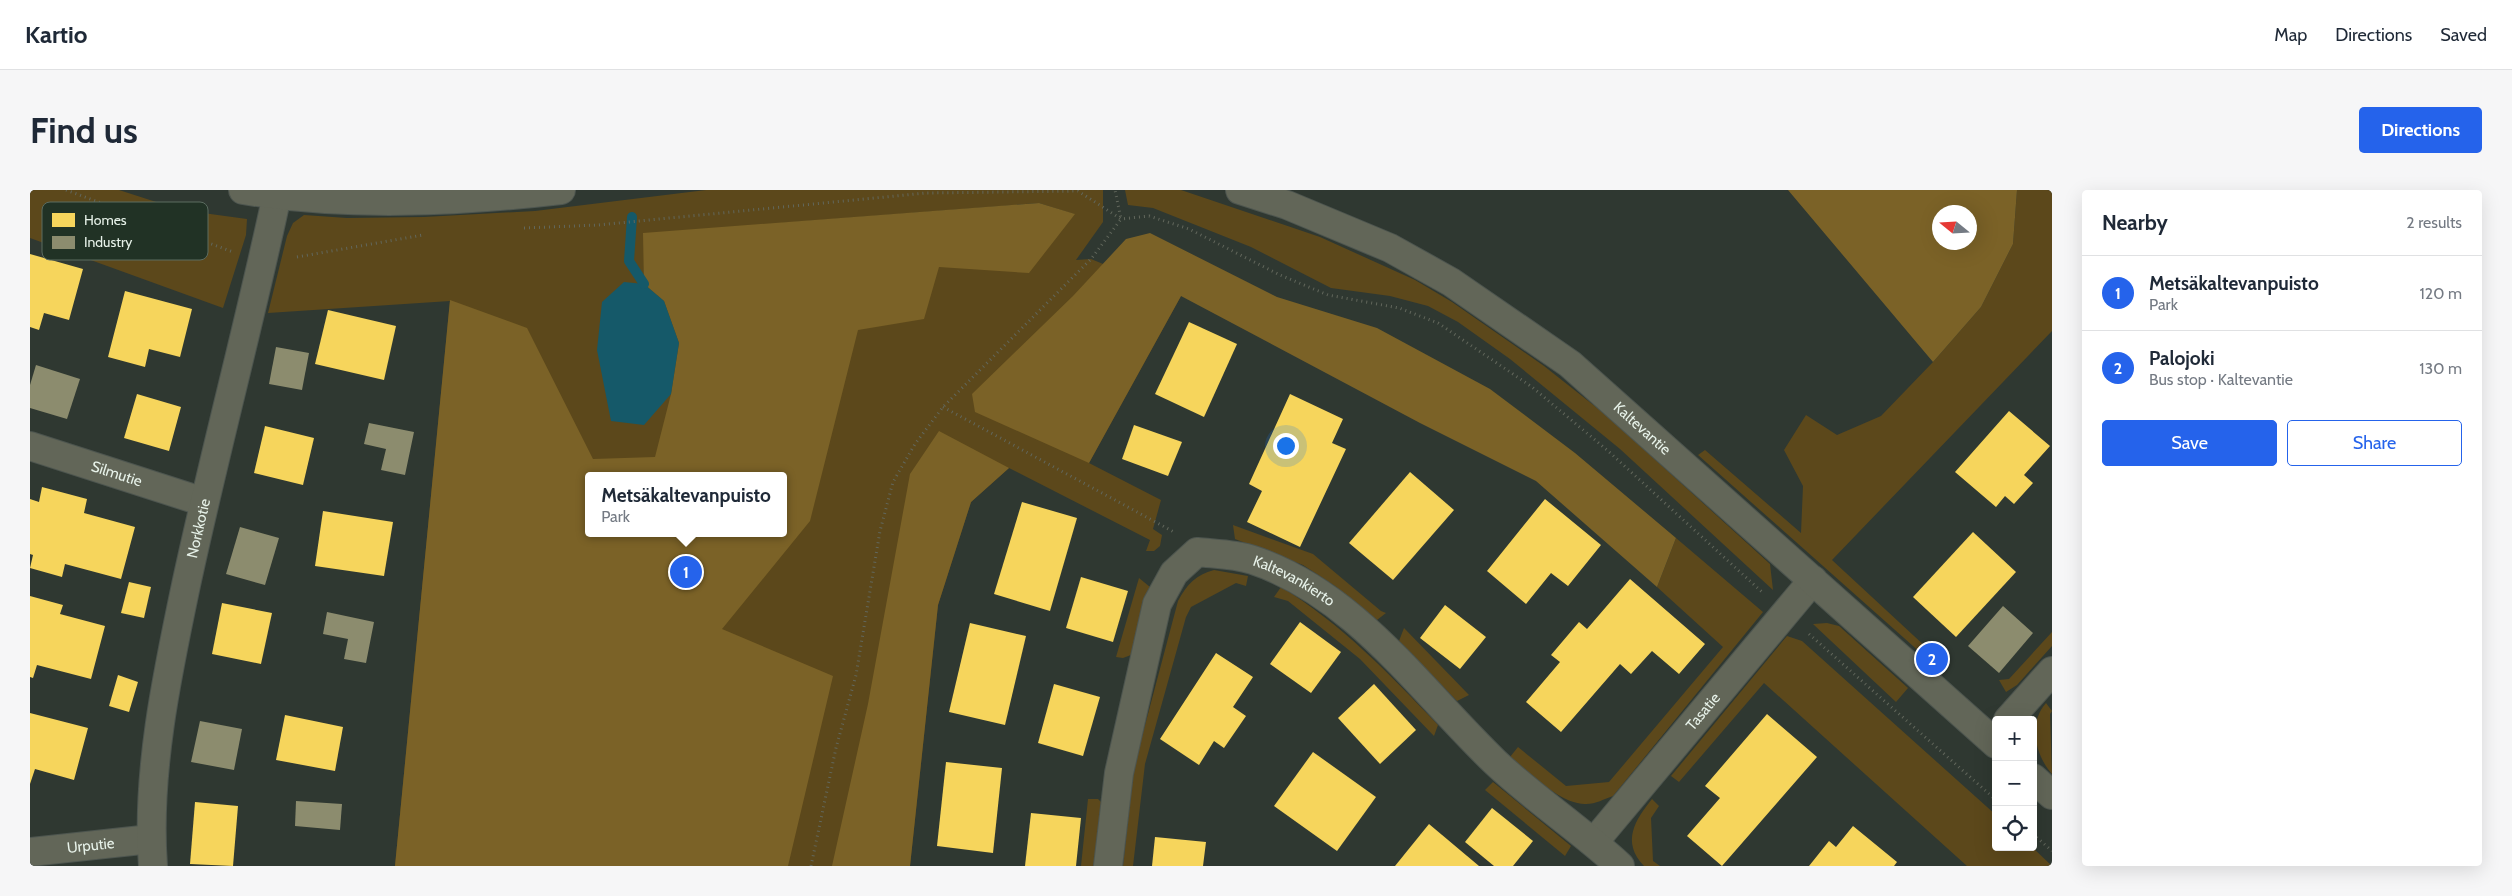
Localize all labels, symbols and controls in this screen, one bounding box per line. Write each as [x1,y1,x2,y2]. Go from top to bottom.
text: Kartio [25,20,88,49]
text: Map [2274,24,2307,46]
text: Directions [2335,24,2412,46]
text: Saved [2440,24,2487,46]
button: Directions [2359,107,2482,153]
text: Find us [30,109,138,152]
legend [42,202,208,260]
north arrow [1932,205,1977,250]
text: Nearby [2102,210,2168,235]
text: Homes [84,211,127,229]
text: 2 results [2406,213,2462,232]
text: Industry [84,233,132,251]
text: Metsäkaltevanpuisto [2149,272,2319,295]
text: 1 [2115,284,2121,303]
text: 120 m [2420,284,2462,303]
text: Park [2149,295,2178,314]
text: Palojoki [2149,347,2214,370]
text: 2 [2114,359,2122,378]
text: 130 m [2419,359,2462,378]
text: Bus stop · Kaltevantie [2149,370,2293,389]
street label: Kaltevantie [1610,398,1675,459]
button: Save [2102,420,2277,466]
button: Share [2287,420,2462,466]
your location [1273,433,1299,459]
street label: Silmutie [89,457,145,491]
popup [585,472,787,537]
text: Metsäkaltevanpuisto [601,484,771,507]
street label: Norkkotie [183,496,214,560]
text: Park [601,507,630,526]
street label: Kaltevankierto [1251,552,1338,610]
pin: 1 [670,553,702,591]
pin: 2 [1916,640,1948,678]
street label: Tasatie [1682,689,1724,734]
map controls [1992,716,2037,851]
button: + [1992,716,2037,761]
button: − [1992,761,2037,806]
button: locate [1992,806,2037,851]
street label: Urputie [66,834,116,857]

